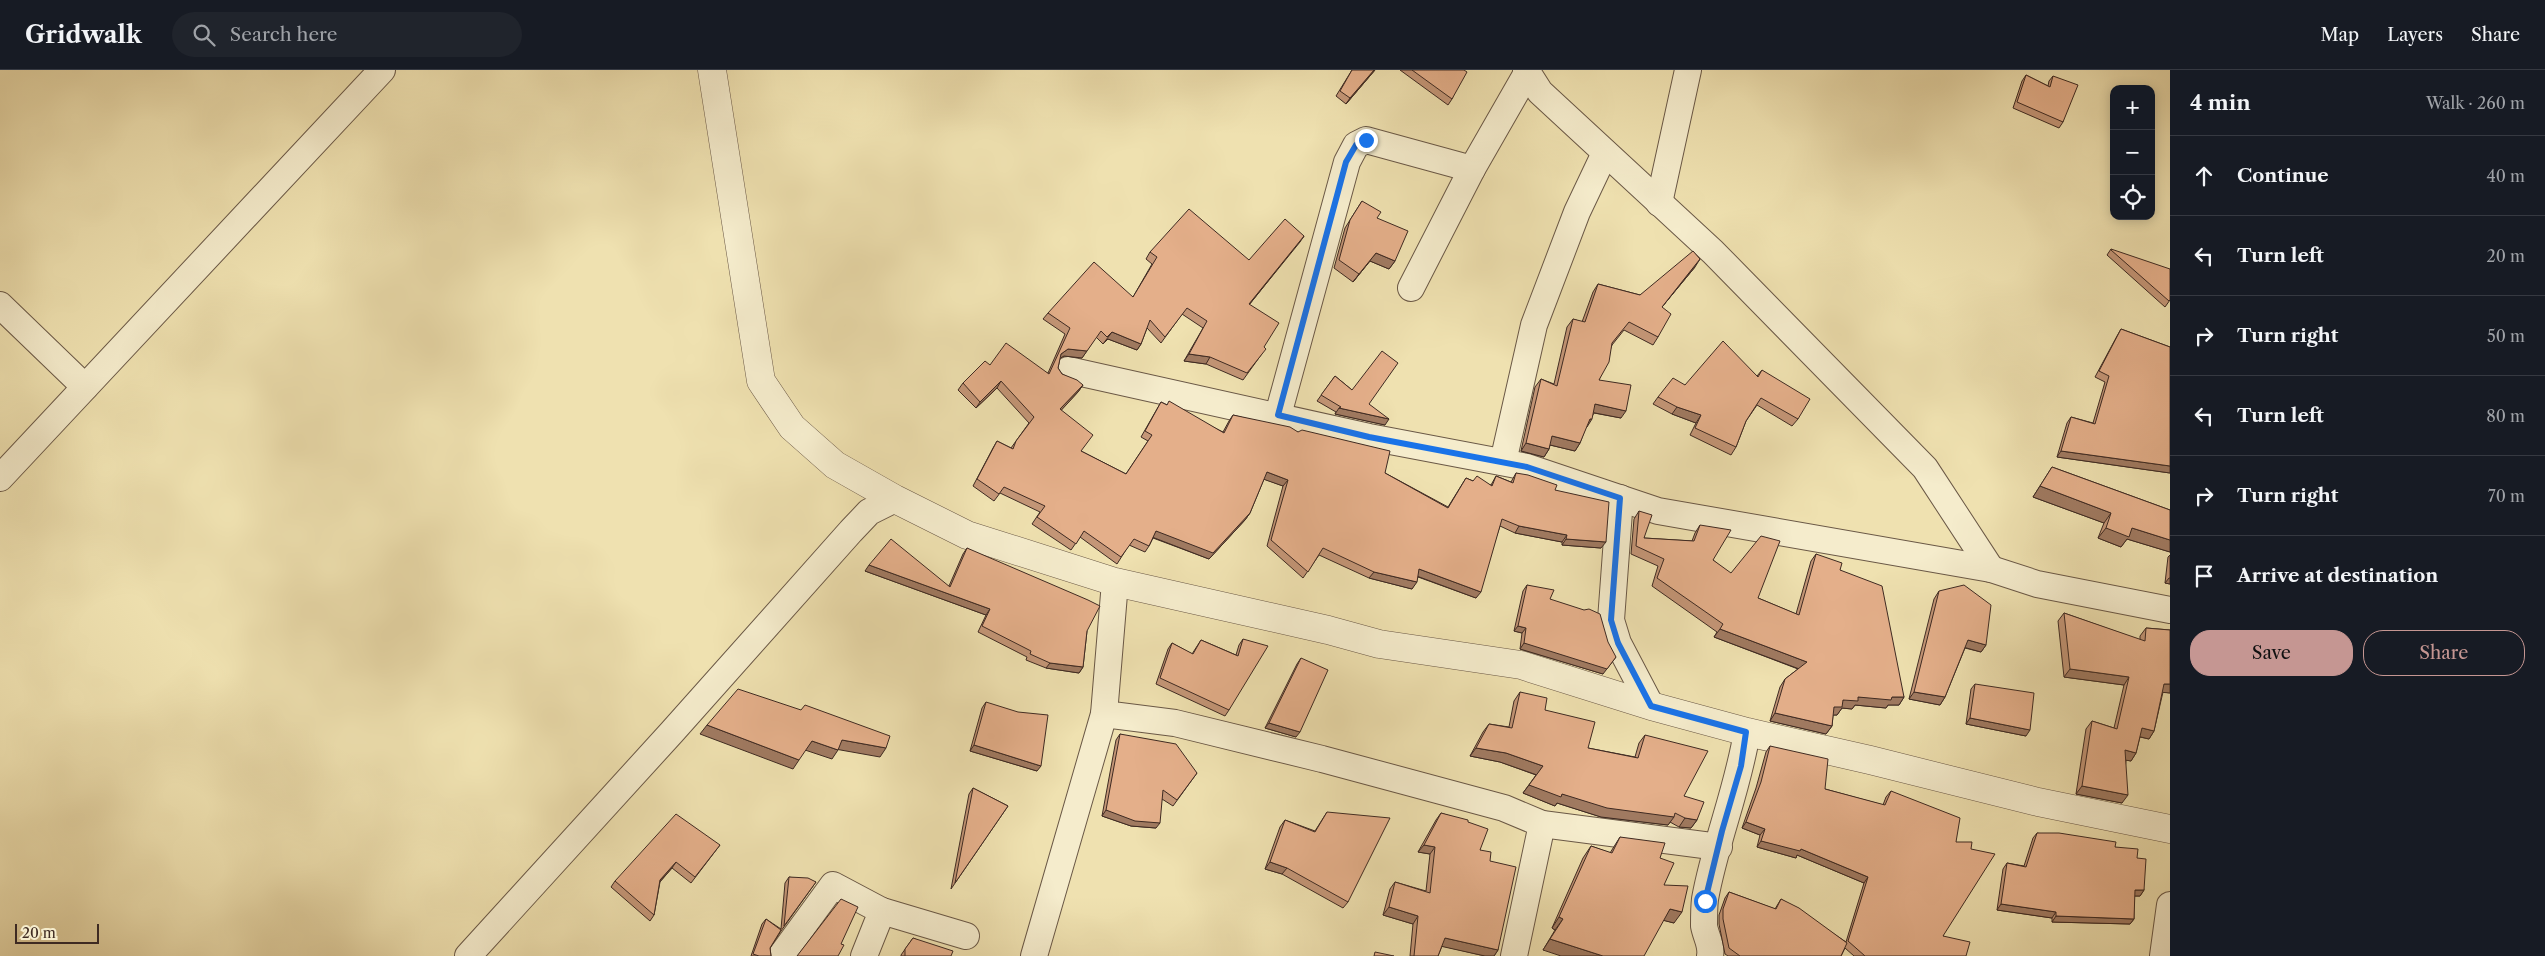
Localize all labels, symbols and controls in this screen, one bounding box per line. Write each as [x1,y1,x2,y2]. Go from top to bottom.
search box [172,12,522,57]
text: Gridwalk [25,20,142,49]
icon: search [190,21,218,49]
text: Search here [230,23,338,46]
text: Map [2321,24,2359,46]
text: Layers [2387,24,2443,46]
text: Share [2471,24,2520,46]
map controls [2110,85,2155,220]
button: + [2110,85,2155,130]
text: 4 min [2190,90,2251,115]
text: Walk · 260 m [2426,93,2525,113]
route end [1355,129,1378,152]
button: − [2110,130,2155,175]
icon: ahead [2190,162,2218,190]
text: Continue [2237,164,2329,187]
text: 40 m [2486,166,2525,186]
button: locate [2110,175,2155,220]
icon: left [2190,242,2218,270]
text: Turn left [2237,244,2324,267]
text: 20 m [2486,246,2525,266]
icon: right [2190,322,2218,350]
text: Turn right [2237,324,2338,347]
text: 50 m [2487,326,2525,346]
icon: left [2190,402,2218,430]
text: Turn left [2237,404,2324,427]
text: 80 m [2486,406,2525,426]
icon: right [2190,482,2218,510]
text: Turn right [2237,484,2338,507]
text: 70 m [2488,486,2525,506]
icon: arrive [2190,562,2218,590]
text: Arrive at destination [2237,564,2438,587]
button: Save [2190,630,2353,676]
button: Share [2363,630,2525,676]
route start [1694,890,1717,913]
scale bar [15,921,99,944]
text: 20 m [22,924,56,942]

